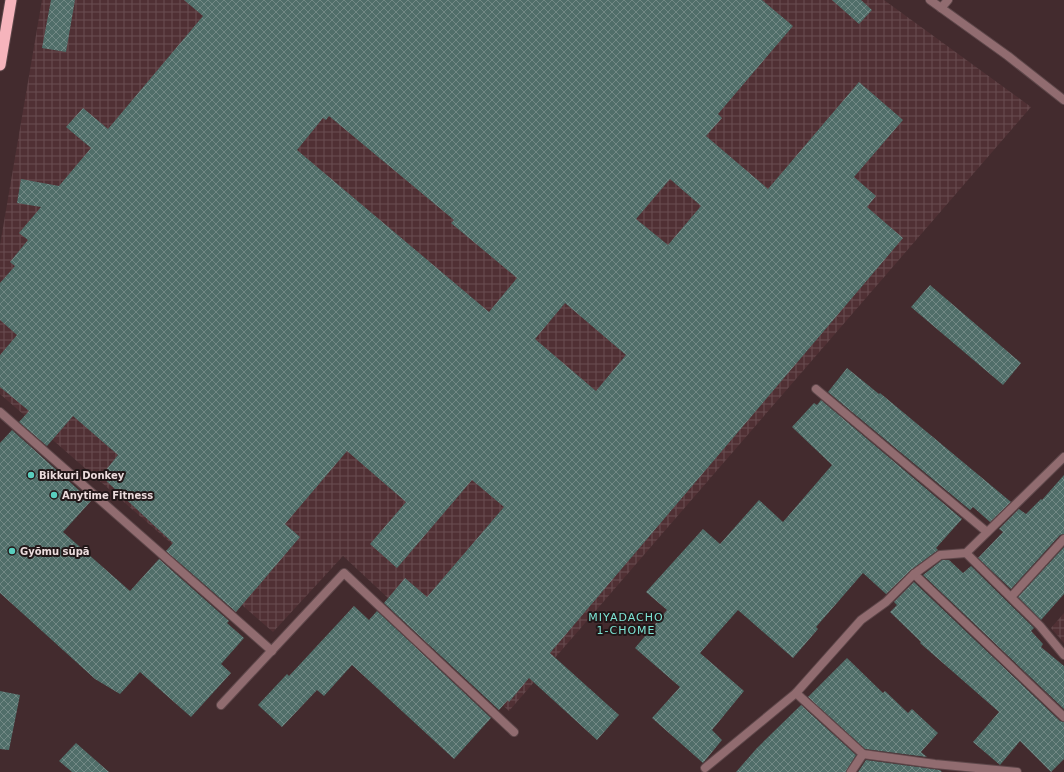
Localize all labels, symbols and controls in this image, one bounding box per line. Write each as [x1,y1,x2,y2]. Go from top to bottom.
marker: Bikkuri Donkey [26,470,36,480]
place label: Bikkuri Donkey [39,470,125,481]
marker: Anytime Fitness [49,490,59,500]
place label: Anytime Fitness [62,490,153,501]
marker: Gyōmu sūpā [7,546,17,556]
place label: Gyōmu sūpā [20,546,90,557]
district label: MIYADACHO 1-CHOME [588,611,664,637]

